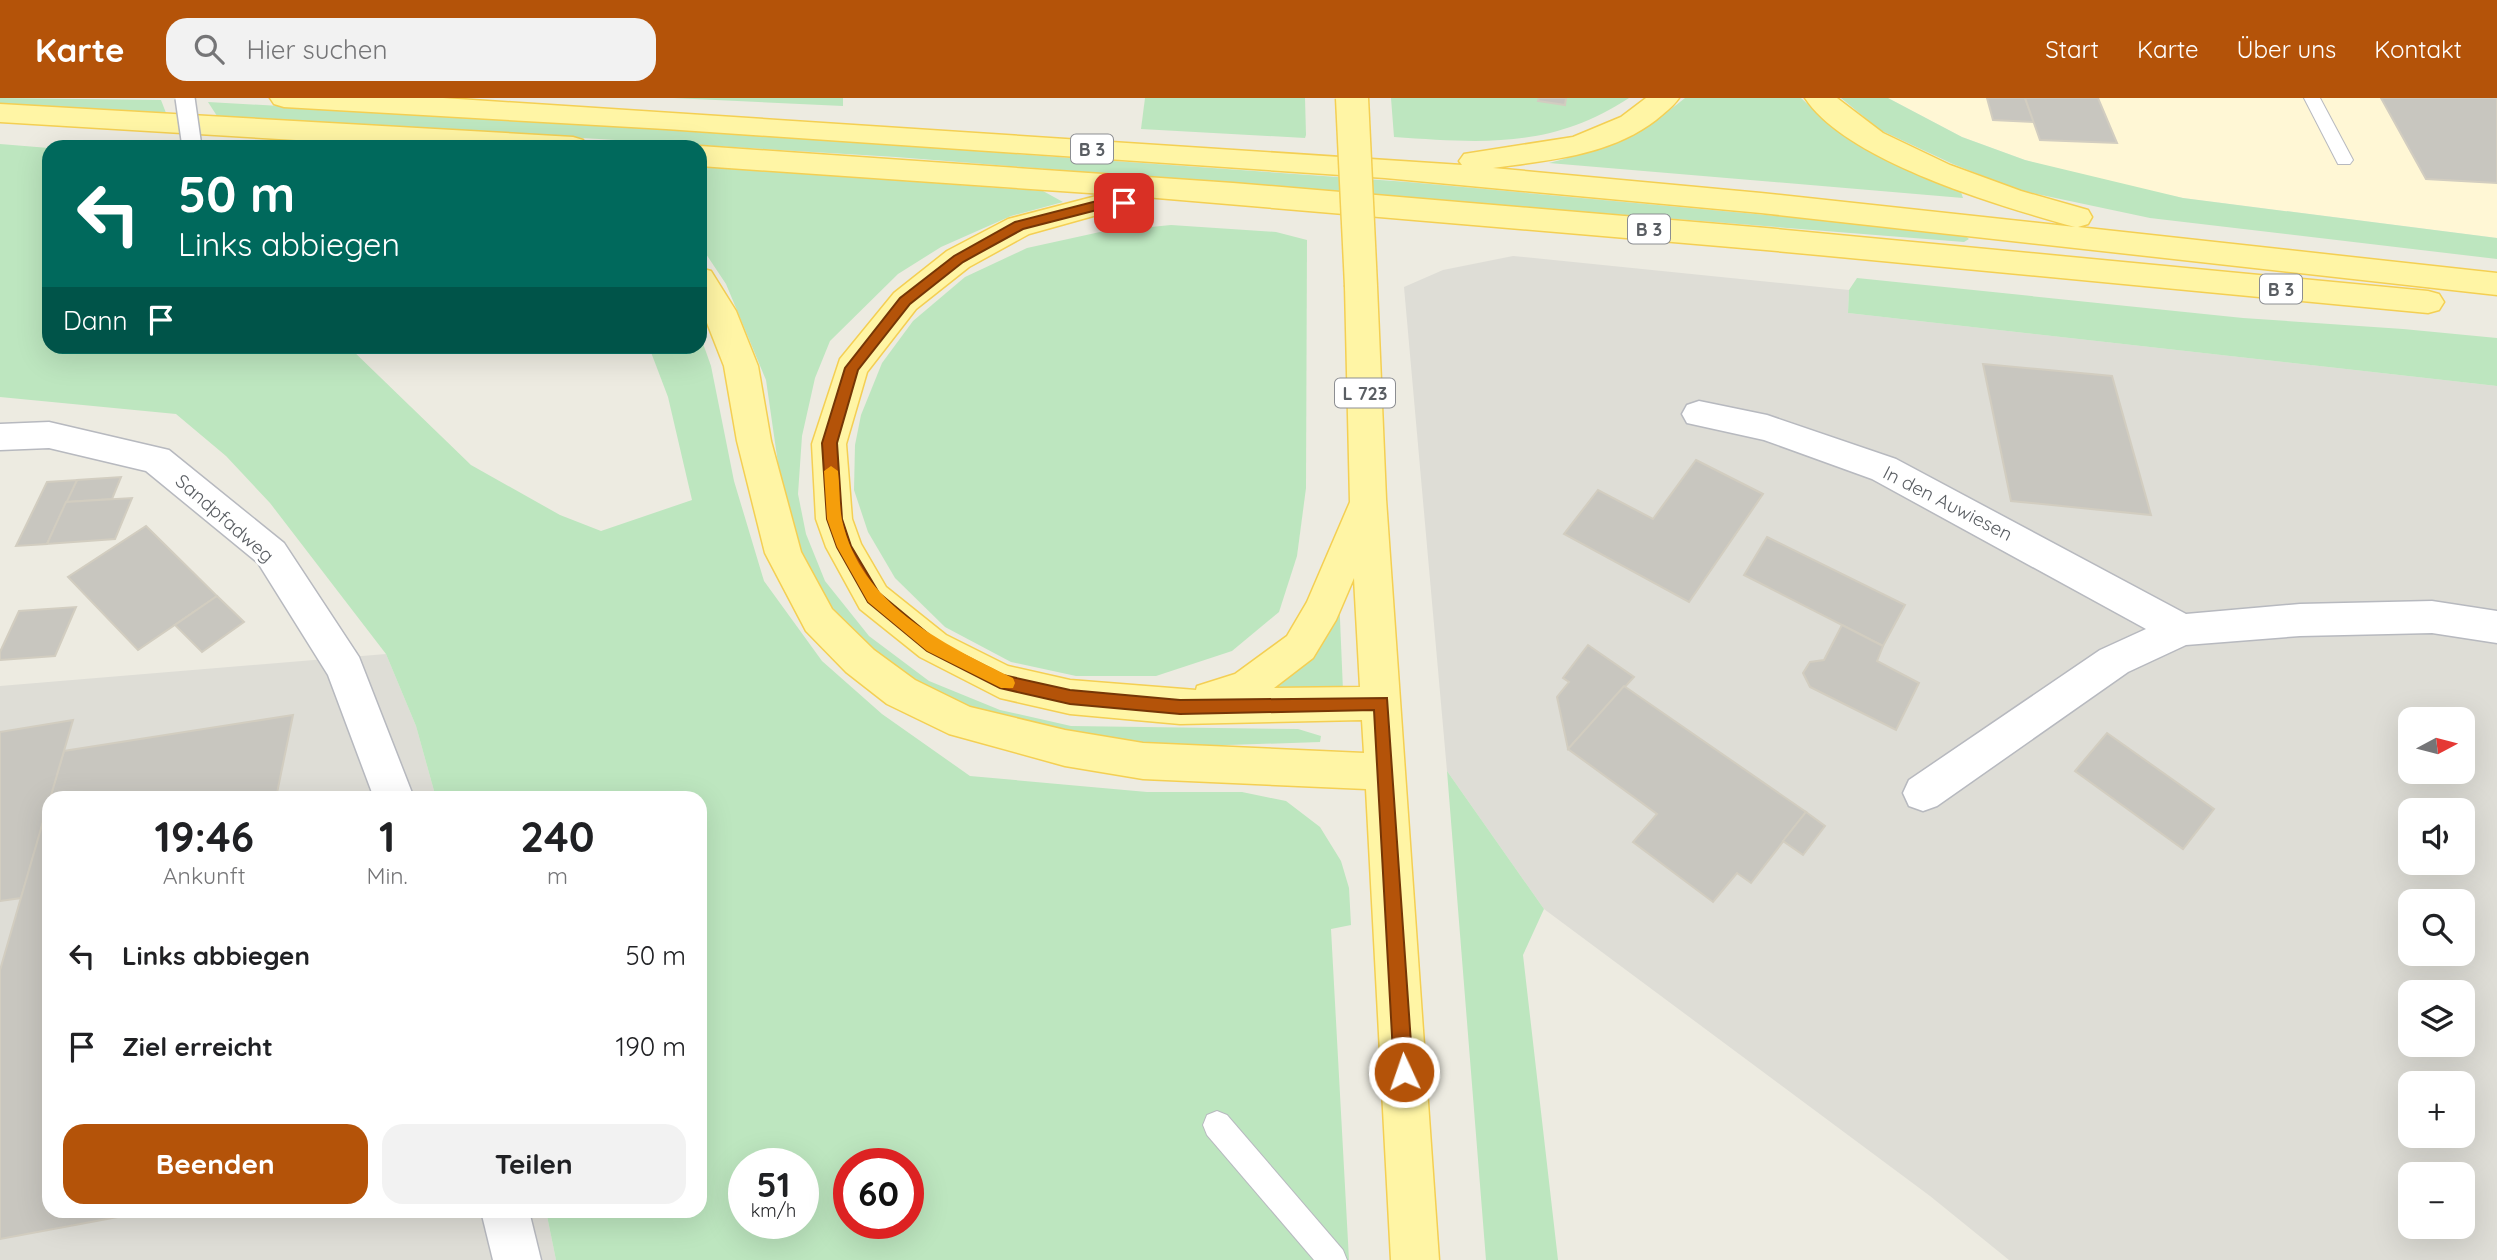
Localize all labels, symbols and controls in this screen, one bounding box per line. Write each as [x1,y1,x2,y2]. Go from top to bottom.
search box [166,18,656,81]
text: Karte [35,29,124,70]
icon: search [190,30,228,68]
text: Hier suchen [246,33,388,66]
text: Start [2045,34,2099,64]
text: Karte [2137,34,2198,64]
text: Über uns [2236,34,2336,64]
text: Kontakt [2374,34,2462,64]
road number: B 3 [1071,134,1113,164]
text: 50 m [178,163,295,224]
icon: left [63,168,154,259]
pin [1094,173,1154,233]
icon: arrive [1105,184,1143,222]
road number: B 3 [1628,214,1670,244]
text: Links abbiegen [178,224,400,264]
road number: B 3 [2260,274,2302,304]
icon: arrive [142,301,180,339]
text: Dann [63,304,128,337]
road number: L 723 [1335,379,1395,408]
street label: In den Auwiesen [1879,460,2017,546]
street label: Sandpfadweg [171,469,279,567]
north arrow [2398,707,2474,784]
map controls [2398,707,2475,1239]
button: sound [2398,798,2475,875]
text: 19:46 [154,810,254,863]
text: 1 [379,810,395,863]
text: 240 [520,810,595,863]
text: Ankunft [163,861,246,890]
text: Min. [366,861,408,890]
text: m [547,861,568,890]
button: search [2398,889,2475,966]
icon: left [63,937,101,975]
text: Links abbiegen [122,939,310,972]
text: 50 m [626,939,686,972]
button: layers [2398,980,2475,1057]
icon: arrive [63,1028,101,1066]
text: Ziel erreicht [122,1030,273,1063]
text: 190 m [616,1030,686,1063]
position arrow [1367,1035,1441,1109]
button: + [2398,1071,2475,1148]
button: Beenden [63,1124,368,1204]
button: Teilen [382,1124,686,1204]
speed limit sign: 60 [833,1148,924,1239]
text: 51 [757,1162,790,1206]
button: − [2398,1162,2475,1239]
text: km/h [751,1199,796,1222]

